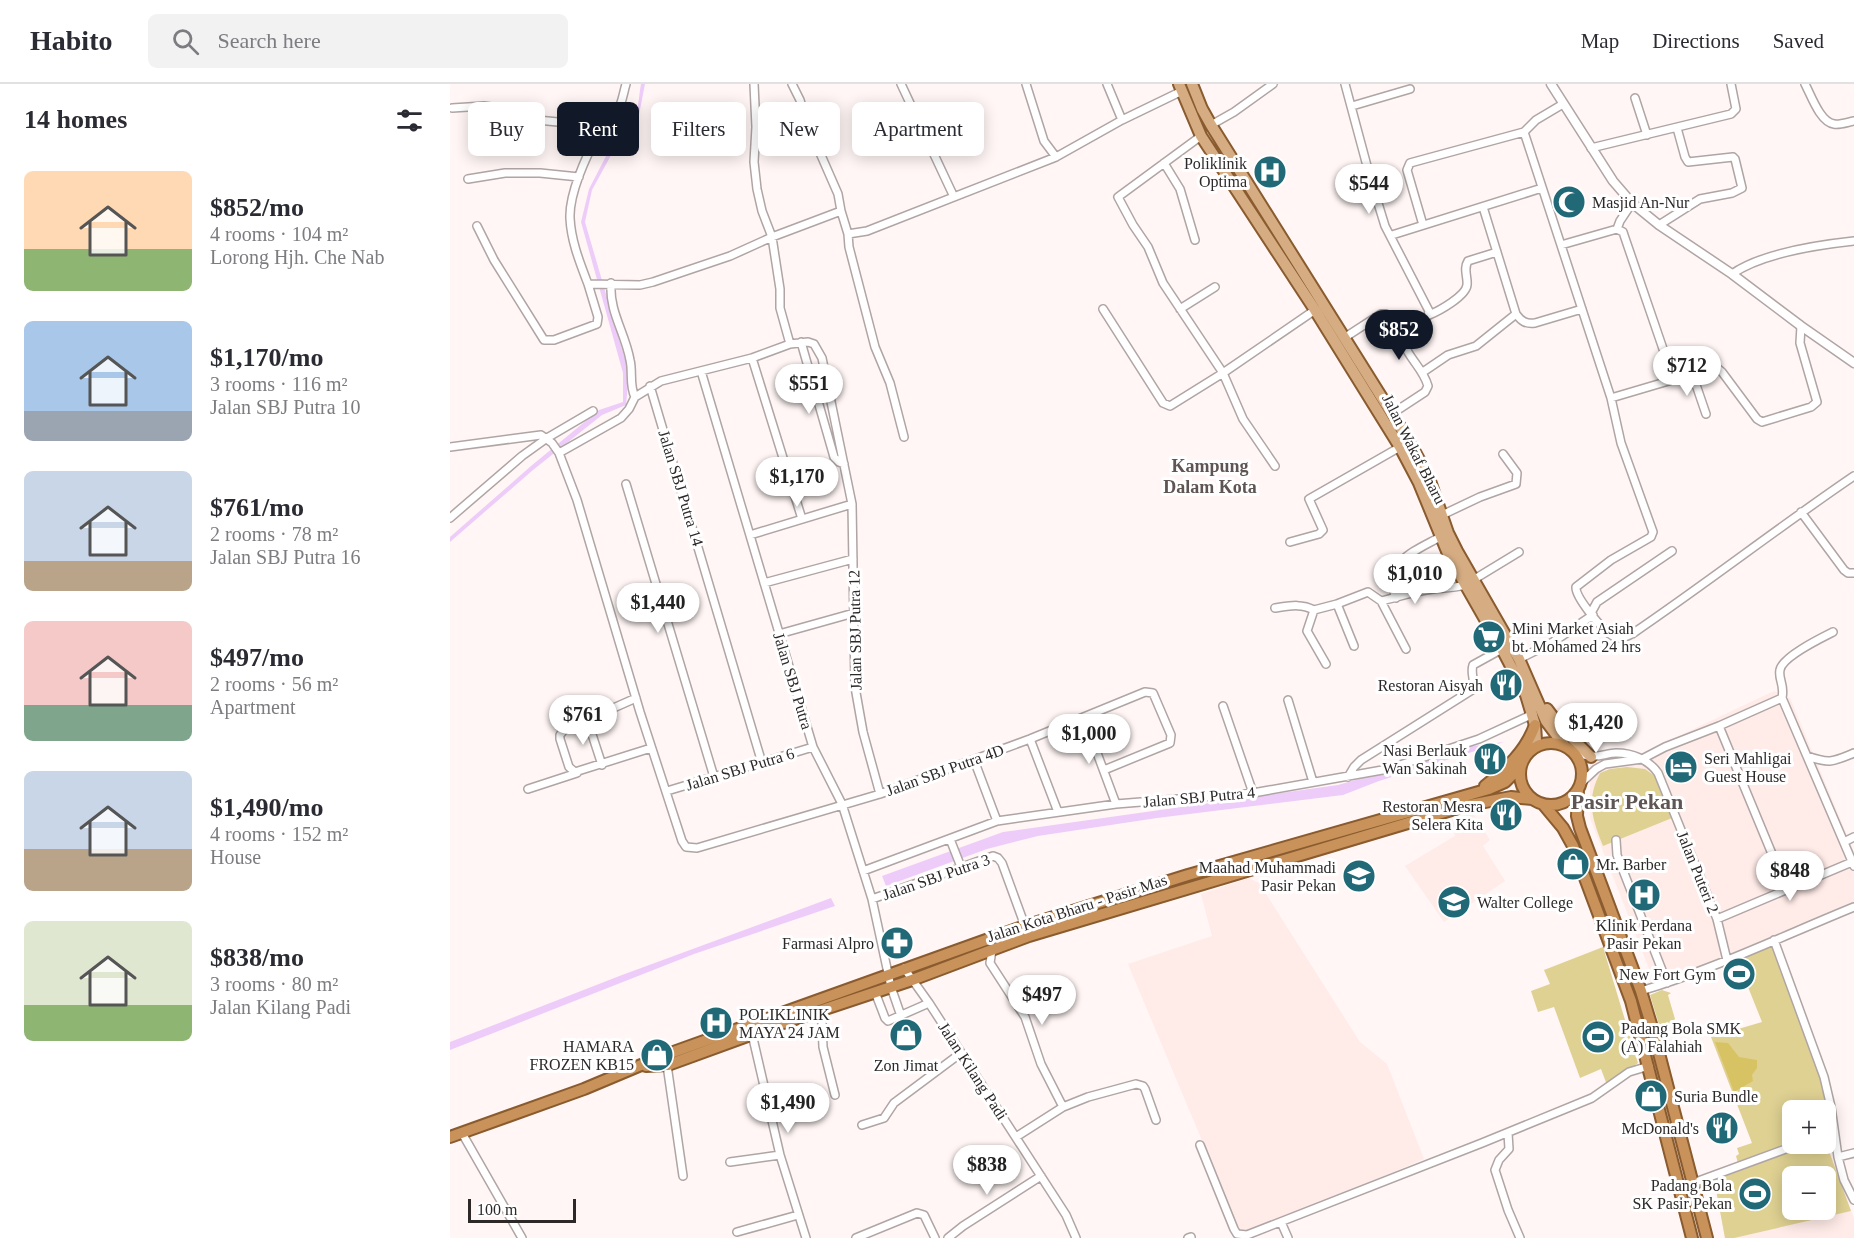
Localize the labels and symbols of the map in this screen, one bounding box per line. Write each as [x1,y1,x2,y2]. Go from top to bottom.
hospital icon: Poliklinik Optima [1252,154,1288,190]
place label: Poliklinik Optima [1184,155,1247,191]
pin: $544 [1333,164,1405,215]
mosque icon: Masjid An-Nur [1551,184,1587,220]
place label: Masjid An-Nur [1592,194,1690,212]
pin: $852 [1363,310,1435,361]
pin: $712 [1651,346,1723,397]
pin: $551 [773,364,845,415]
street label: Jalan Wakaf Bharu [1379,391,1449,507]
street label: Jalan SBJ Putra 14 [655,428,707,548]
district label: Kampung Dalam Kota [1163,456,1257,497]
pin: $1,170 [748,457,846,508]
pin: $1,010 [1366,554,1464,605]
street label: Jalan SBJ Putra 12 [845,570,865,690]
pin: $1,440 [609,583,707,634]
supermarket icon: Mini Market Asiah bt. Mohamed 24 hrs [1471,619,1507,655]
place label: Mini Market Asiah bt. Mohamed 24 hrs [1512,620,1641,655]
street label: Jalan SBJ Putra [770,630,816,732]
restaurant icon: Restoran Aisyah [1488,667,1524,703]
place label: Restoran Aisyah [1378,677,1483,695]
pin: $761 [547,695,619,746]
pin: $1,420 [1547,703,1645,754]
pin: $1,000 [1040,714,1138,765]
street label: Jalan SBJ Putra 4D [884,741,1006,799]
restaurant icon: Nasi Berlauk Wan Sakinah [1472,741,1508,777]
place label: Nasi Berlauk Wan Sakinah [1383,742,1467,777]
street label: Jalan SBJ Putra 6 [684,744,796,794]
hotel icon: Seri Mahligai Guest House [1663,749,1699,785]
place label: Seri Mahligai Guest House [1704,750,1792,785]
street label: Jalan SBJ Putra 4 [1142,784,1256,810]
district label: Pasir Pekan [1571,789,1683,814]
restaurant icon: Restoran Mesra Selera Kita [1488,797,1524,833]
place label: Restoran Mesra Selera Kita [1382,798,1483,833]
street label: Jalan Puteri 2 [1674,828,1722,916]
shop icon: Mr. Barber [1555,846,1591,882]
street label: Jalan SBJ Putra 3 [880,851,992,903]
pin: $848 [1754,851,1826,902]
place label: Mr. Barber [1596,856,1667,873]
school or university icon: Maahad Muhammadi Pasir Pekan [1341,858,1377,894]
place label: Maahad Muhammadi Pasir Pekan [1199,859,1337,894]
street label: Jalan Kota Bharu - Pasir Mas [985,871,1169,945]
hospital icon: Klinik Perdana Pasir Pekan [1626,877,1662,913]
school or university icon: Walter College [1436,884,1472,920]
place label: Walter College [1477,894,1573,912]
place label: Klinik Perdana Pasir Pekan [1596,917,1692,952]
pharmacy icon: Farmasi Alpro [879,925,915,961]
place label: Farmasi Alpro [782,935,874,953]
sports icon: New Fort Gym [1721,956,1757,992]
place label: New Fort Gym [1619,966,1717,984]
pin: $497 [1006,975,1078,1026]
hospital icon: POLIKLINIK MAYA 24 JAM [698,1005,734,1041]
place label: POLIKLINIK MAYA 24 JAM [739,1006,840,1041]
shop icon: Zon Jimat [888,1017,924,1053]
street label: Jalan Kilang Padi [934,1019,1011,1124]
sports icon: Padang Bola SMK (A) Falahiah [1580,1019,1616,1055]
place label: Padang Bola SMK (A) Falahiah [1621,1020,1741,1056]
shop icon: HAMARA FROZEN KB15 [639,1037,675,1073]
place label: HAMARA FROZEN KB15 [530,1038,634,1073]
place label: Zon Jimat [874,1057,939,1074]
shop icon: Suria Bundle [1633,1078,1669,1114]
pin: $1,490 [739,1083,837,1134]
place label: Suria Bundle [1674,1088,1758,1105]
restaurant icon: McDonald's [1704,1110,1740,1146]
place label: McDonald's [1621,1120,1699,1137]
pin: $838 [951,1145,1023,1196]
sports icon: Padang Bola SK Pasir Pekan [1737,1176,1773,1212]
place label: Padang Bola SK Pasir Pekan [1632,1177,1732,1212]
scale bar [468,1196,576,1224]

